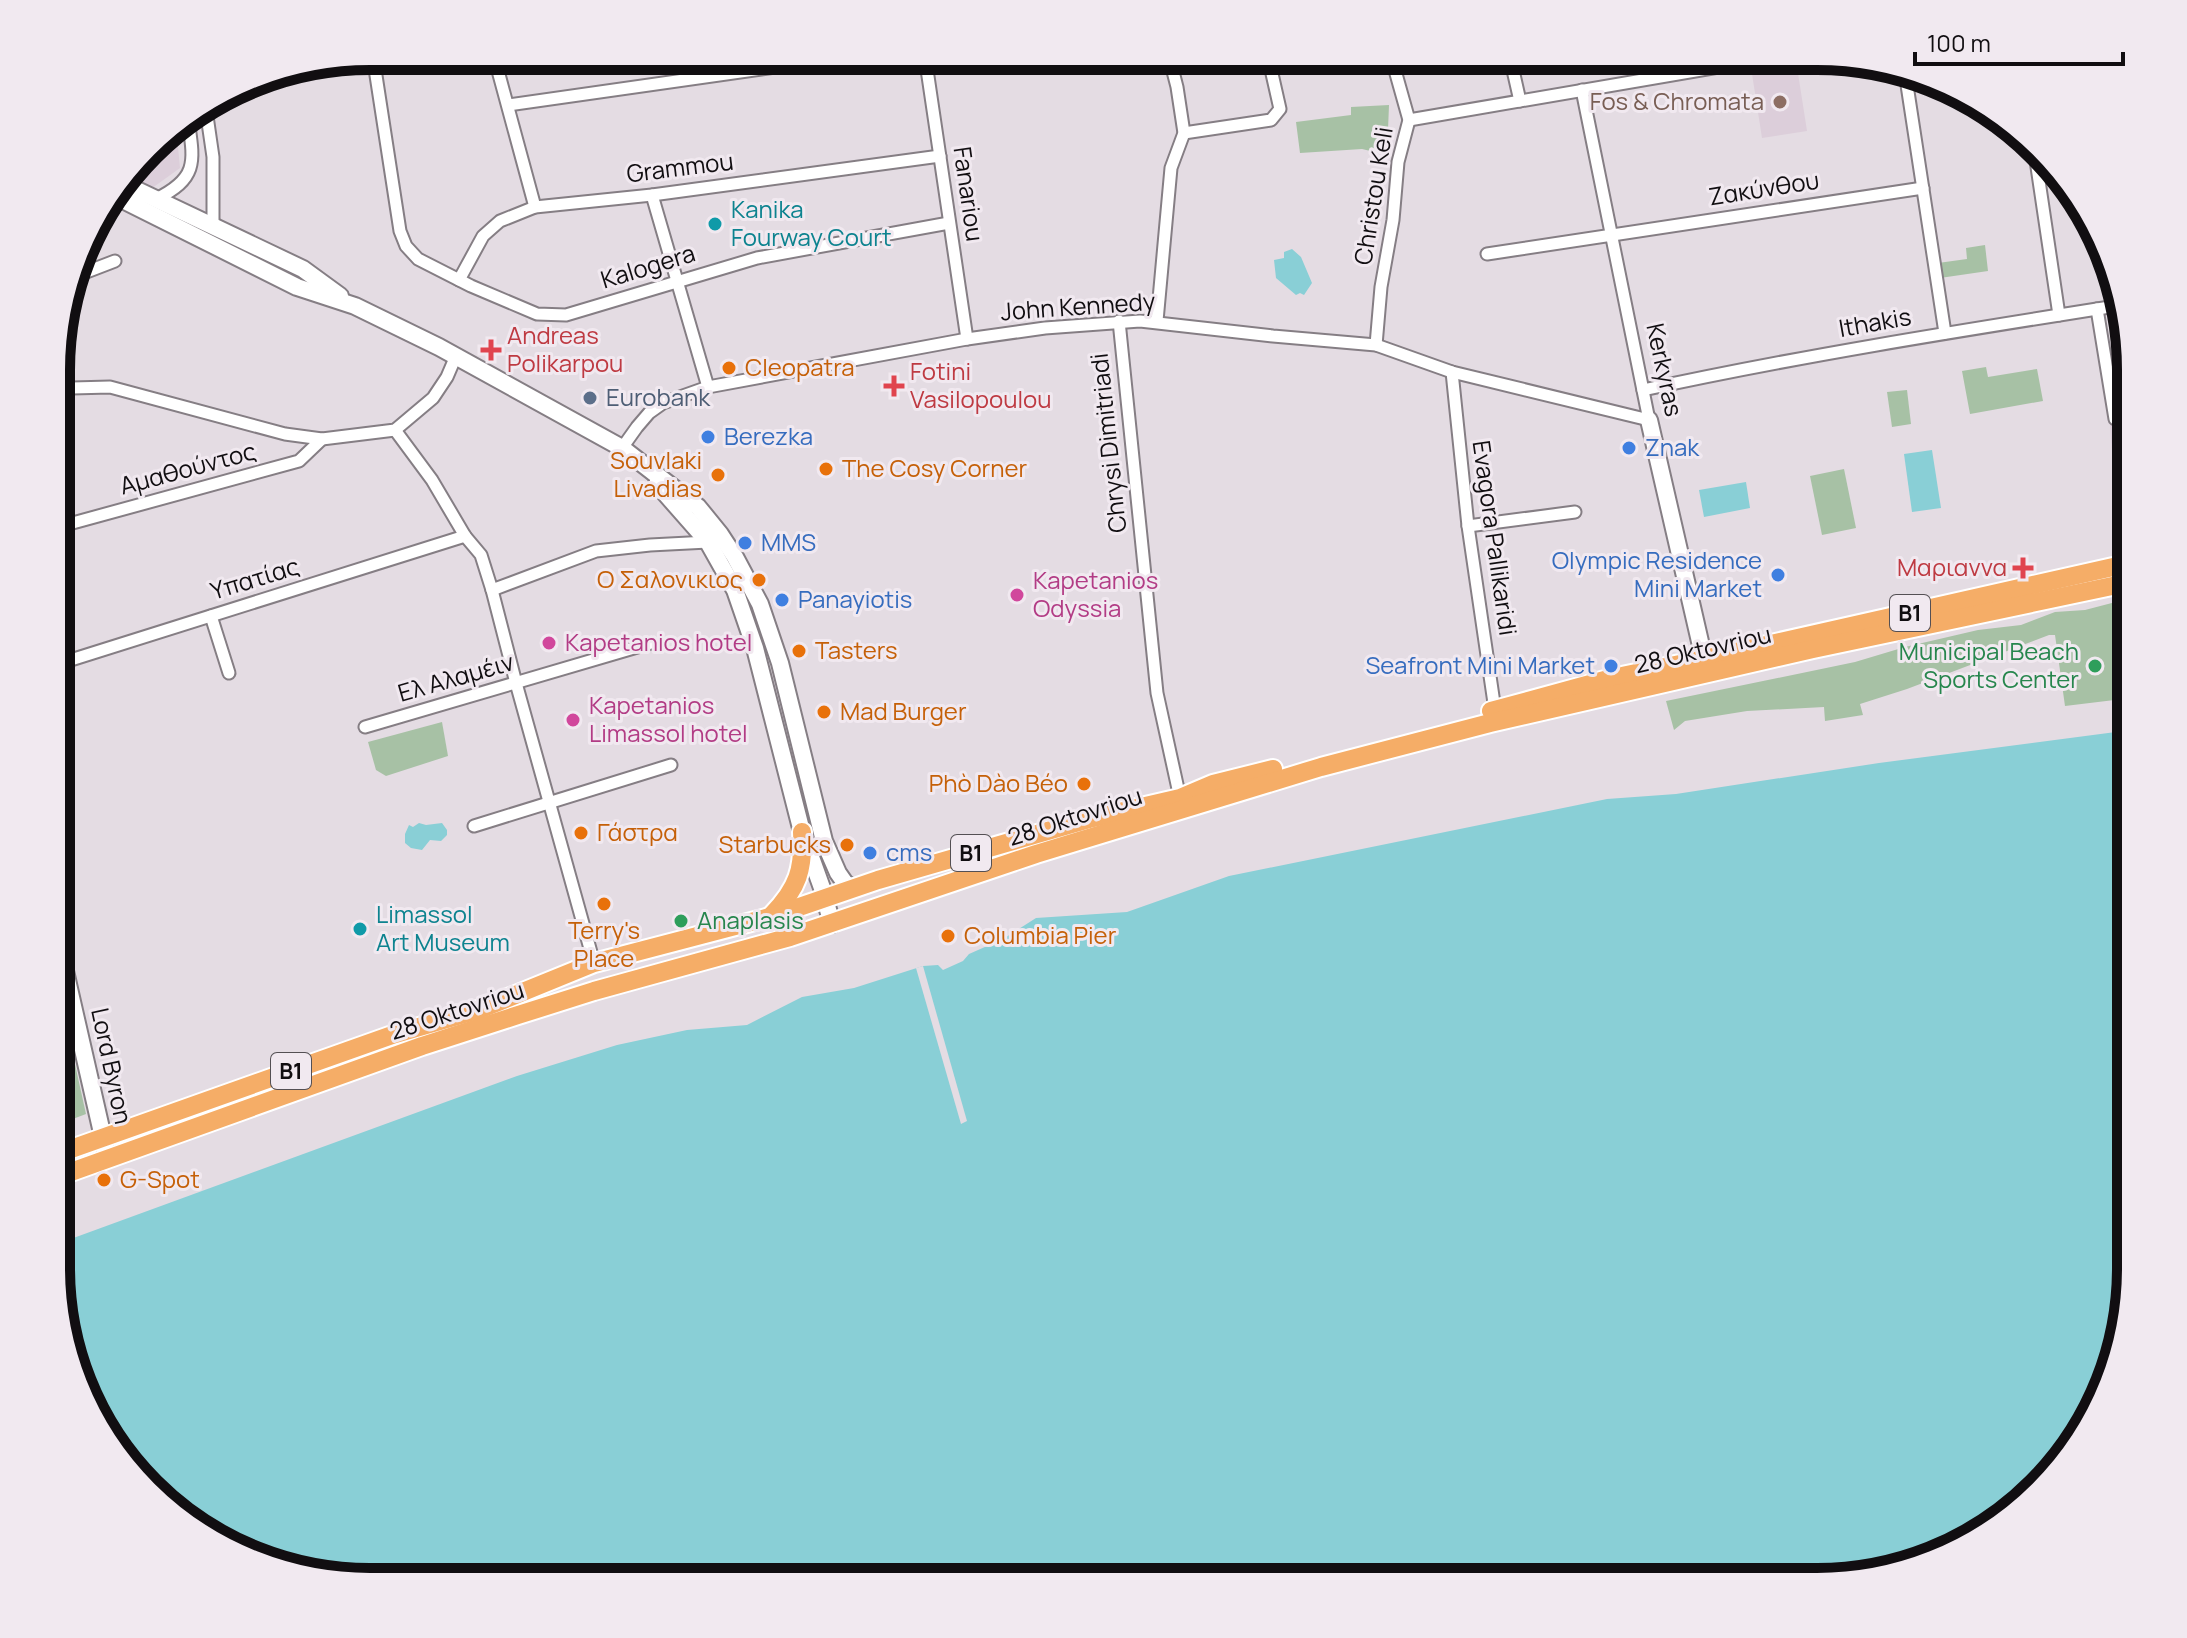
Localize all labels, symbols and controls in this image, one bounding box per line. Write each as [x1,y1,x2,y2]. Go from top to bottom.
scale bar [1915,16,2123,66]
text: 100 m [1927,26,1991,59]
place label: Fos & Chromata [1590,84,1764,117]
marker: Fos & Chromata [1771,93,1789,111]
street label: Christou Keli [1345,124,1400,267]
street label: Grammou [624,144,735,189]
street label: Fanariou [947,144,992,243]
street label: Ζακύνθου [1706,163,1821,213]
place label: Kanika Fourway Court [731,192,892,253]
marker: Kanika Fourway Court [706,215,724,233]
street label: Kalogera [596,236,699,296]
street label: John Kennedy [999,284,1157,327]
street label: Ithakis [1836,299,1914,344]
place label: Andreas Polikarpou [507,318,623,379]
street label: Kerkyras [1639,320,1691,419]
marker: Andreas Polikarpou [482,341,500,359]
place label: Cleopatra [745,350,855,383]
street label: Chrysi Dimitriadi [1082,352,1133,535]
place label: Fotini Vasilopoulou [910,354,1051,415]
marker: Cleopatra [720,359,738,377]
marker: Fotini Vasilopoulou [885,377,903,395]
place label: Eurobank [606,380,711,413]
marker: Eurobank [581,389,599,407]
place label: Berezka [724,419,813,452]
marker: Berezka [699,428,717,446]
place label: Znak [1645,430,1700,463]
street label: Αμαθούντος [116,434,259,502]
street label: Evagora Pallikaridi [1465,438,1526,637]
marker: Znak [1620,439,1638,457]
place label: Souvlaki Livadias [610,443,702,504]
place label: The Cosy Corner [842,451,1027,484]
marker: The Cosy Corner [817,460,835,478]
marker: Souvlaki Livadias [709,466,727,484]
place label: MMS [761,525,816,558]
marker: MMS [736,534,754,552]
place label: Olympic Residence Mini Market [1552,543,1762,604]
street label: Υπατίας [206,548,303,607]
place label: Μαριαννα [1897,550,2007,583]
marker: Μαριαννα [2014,559,2032,577]
place label: Ο Σαλονικιος [597,562,743,595]
place label: Kapetanios Odyssia [1033,563,1158,624]
marker: Olympic Residence Mini Market [1769,566,1787,584]
marker: Ο Σαλονικιος [750,571,768,589]
place label: Panayiotis [798,582,912,615]
marker: Kapetanios Odyssia [1008,586,1026,604]
marker: Panayiotis [773,591,791,609]
road number: B1 [1890,595,1930,631]
street label: 28 Oktovriou [1631,617,1774,680]
place label: Kapetanios hotel [565,625,752,658]
place label: Tasters [815,633,898,666]
marker: Kapetanios hotel [540,634,558,652]
place label: Municipal Beach Sports Center [1899,634,2079,695]
marker: Tasters [790,642,808,660]
street label: Ελ Αλαμέιν [394,644,517,709]
place label: Seafront Mini Market [1365,648,1595,681]
marker: Seafront Mini Market [1602,657,1620,675]
marker: Municipal Beach Sports Center [2086,657,2104,675]
place label: Kapetanios Limassol hotel [589,688,748,749]
place label: Mad Burger [840,694,967,727]
marker: Mad Burger [815,703,833,721]
marker: Kapetanios Limassol hotel [564,711,582,729]
place label: Phò Dào Béo [929,766,1068,799]
marker: Phò Dào Béo [1075,775,1093,793]
street label: 28 Oktovriou [1003,778,1146,853]
place label: Γάστρα [597,815,678,848]
marker: Γάστρα [572,824,590,842]
place label: Starbucks [719,827,831,860]
place label: cms [886,835,932,868]
road number: B1 [951,835,991,871]
marker: Starbucks [838,836,856,854]
marker: cms [861,844,879,862]
marker: Terry's Place [595,895,613,913]
place label: Limassol Art Museum [376,897,510,958]
place label: Anaplasis [697,903,804,936]
marker: Anaplasis [672,912,690,930]
place label: Terry's Place [568,913,640,974]
place label: Columbia Pier [964,918,1117,951]
marker: Limassol Art Museum [351,920,369,938]
marker: Columbia Pier [939,927,957,945]
street label: 28 Oktovriou [385,972,528,1047]
street label: Lord Byron [84,1004,141,1127]
road number: B1 [271,1053,311,1089]
place label: G-Spot [120,1162,200,1195]
marker: G-Spot [95,1171,113,1189]

